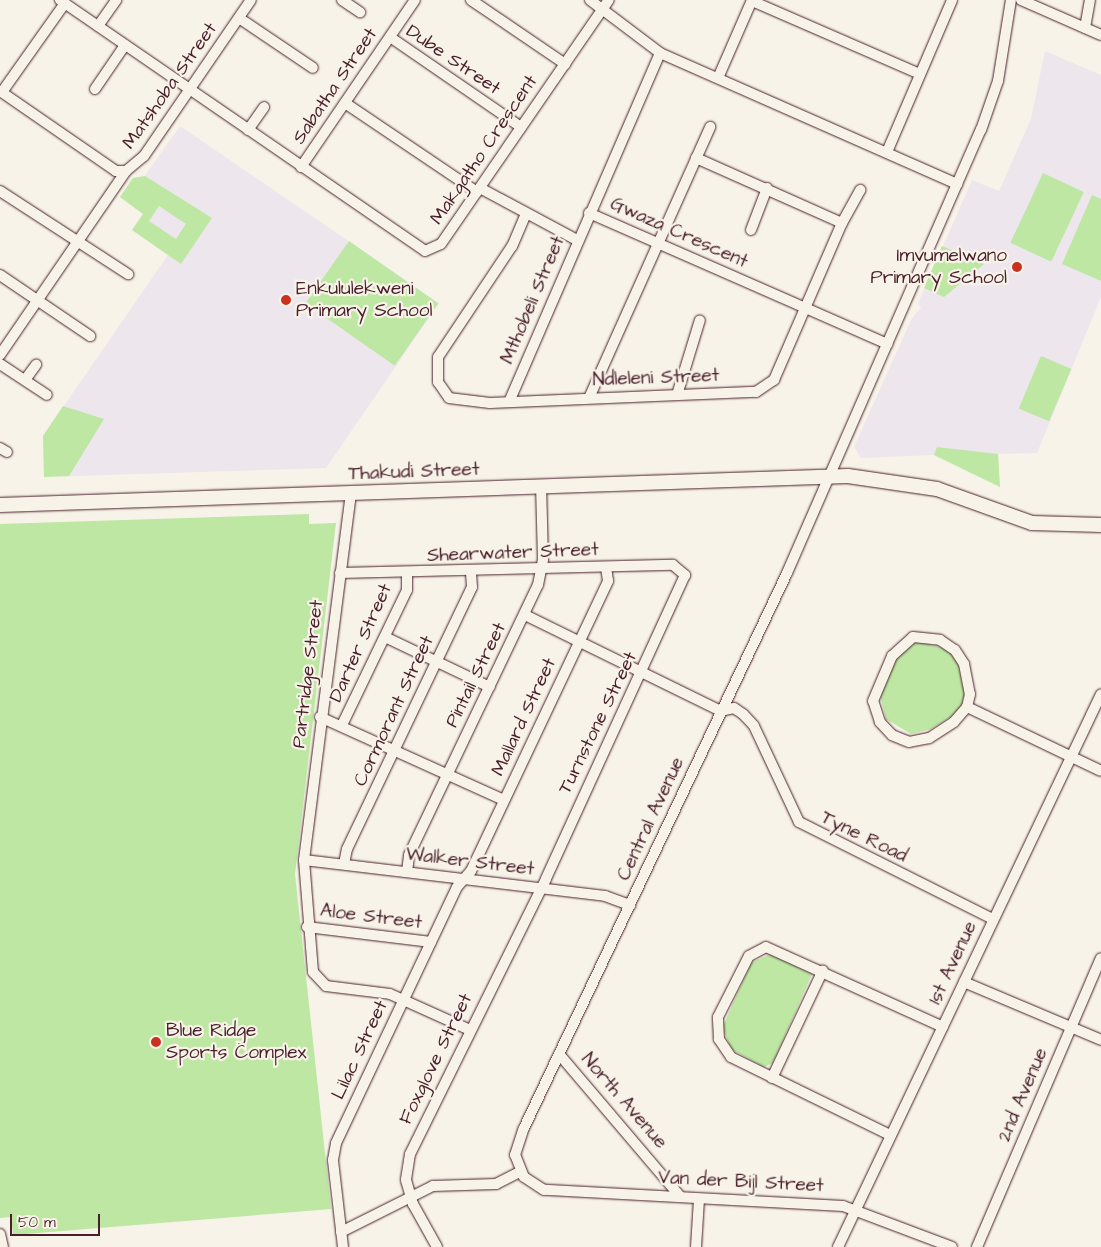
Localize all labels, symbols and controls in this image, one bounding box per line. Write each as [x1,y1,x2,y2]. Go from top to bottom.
street label: Matshoba Street [118,18,222,154]
street label: Dube Street [401,20,505,100]
street label: Sabatha Street [288,24,382,148]
street label: Makgatho Crescent [426,71,542,229]
street label: Gwaza Crescent [607,192,751,274]
street label: Mthobeli Street [496,233,570,367]
place label: Imvumelwano Primary School [871,245,1007,289]
marker: Imvumelwano Primary School [1011,261,1023,273]
place label: Enkululekweni Primary School [296,278,432,322]
marker: Enkululekweni Primary School [280,294,292,306]
street label: Ndleleni Street [592,364,720,392]
street label: Thakudi Street [348,458,480,486]
street label: Shearwater Street [427,539,599,567]
street label: Darter Street [325,580,397,706]
street label: Partridge Street [288,598,328,750]
street label: Pintail Street [441,619,511,731]
street label: Cormorant Street [349,632,439,790]
street label: Turnstone Street [554,648,642,798]
street label: Mallard Street [487,654,561,780]
street label: Central Avenue [612,754,690,884]
street label: Tyne Road [817,806,911,868]
street label: Walker Street [405,843,535,881]
street label: Aloe Street [319,899,423,935]
street label: 1st Avenue [924,918,982,1008]
street label: Foxglove Street [394,990,478,1128]
street label: Lilac Street [327,997,393,1103]
place label: Blue Ridge Sports Complex [166,1020,306,1064]
marker: Blue Ridge Sports Complex [150,1036,162,1048]
street label: 2nd Avenue [993,1045,1053,1145]
street label: North Avenue [576,1048,672,1154]
street label: Van der Bijl Street [658,1166,824,1198]
scale bar [12,1204,102,1236]
text: 50 m [18,1212,56,1233]

